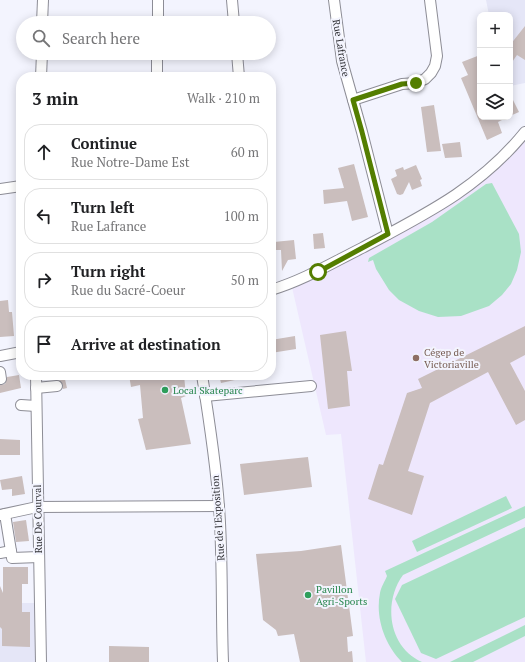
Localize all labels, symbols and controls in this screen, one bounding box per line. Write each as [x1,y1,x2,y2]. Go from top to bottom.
map controls [477,12,513,120]
button: + [477,12,513,48]
search box [16,16,276,60]
street label: Rue Lafrance [330,18,352,78]
icon: search [30,27,52,49]
text: Search here [62,28,140,48]
button: − [477,48,513,84]
route end [407,74,425,92]
button: layers [477,84,513,120]
text: 3 min [32,87,79,110]
text: Walk · 210 m [187,89,260,107]
text: Continue [71,133,137,153]
icon: ahead [33,141,55,163]
text: 60 m [231,143,259,161]
text: Rue Notre-Dame Est [71,153,190,171]
text: Turn left [71,197,135,217]
icon: left [33,205,55,227]
text: 100 m [224,207,259,225]
text: Rue Lafrance [71,217,146,235]
text: Turn right [71,261,146,281]
route start [309,263,327,281]
icon: right [33,269,55,291]
text: 50 m [231,271,259,289]
text: Rue du Sacré-Coeur [71,281,185,299]
icon: arrive [33,333,55,355]
text: Arrive at destination [71,334,221,354]
place label: Cégep de Victoriaville [424,346,479,371]
marker: Cégep de Victoriaville [411,353,421,363]
place label: Local Skateparc [173,384,243,397]
marker: Local Skateparc [160,385,170,395]
street label: Rue de l'Exposition [209,475,227,561]
street label: Rue De Courval [31,485,45,553]
place label: Pavillon Agri-Sports [316,583,367,608]
marker: Pavillon Agri-Sports [303,590,313,600]

